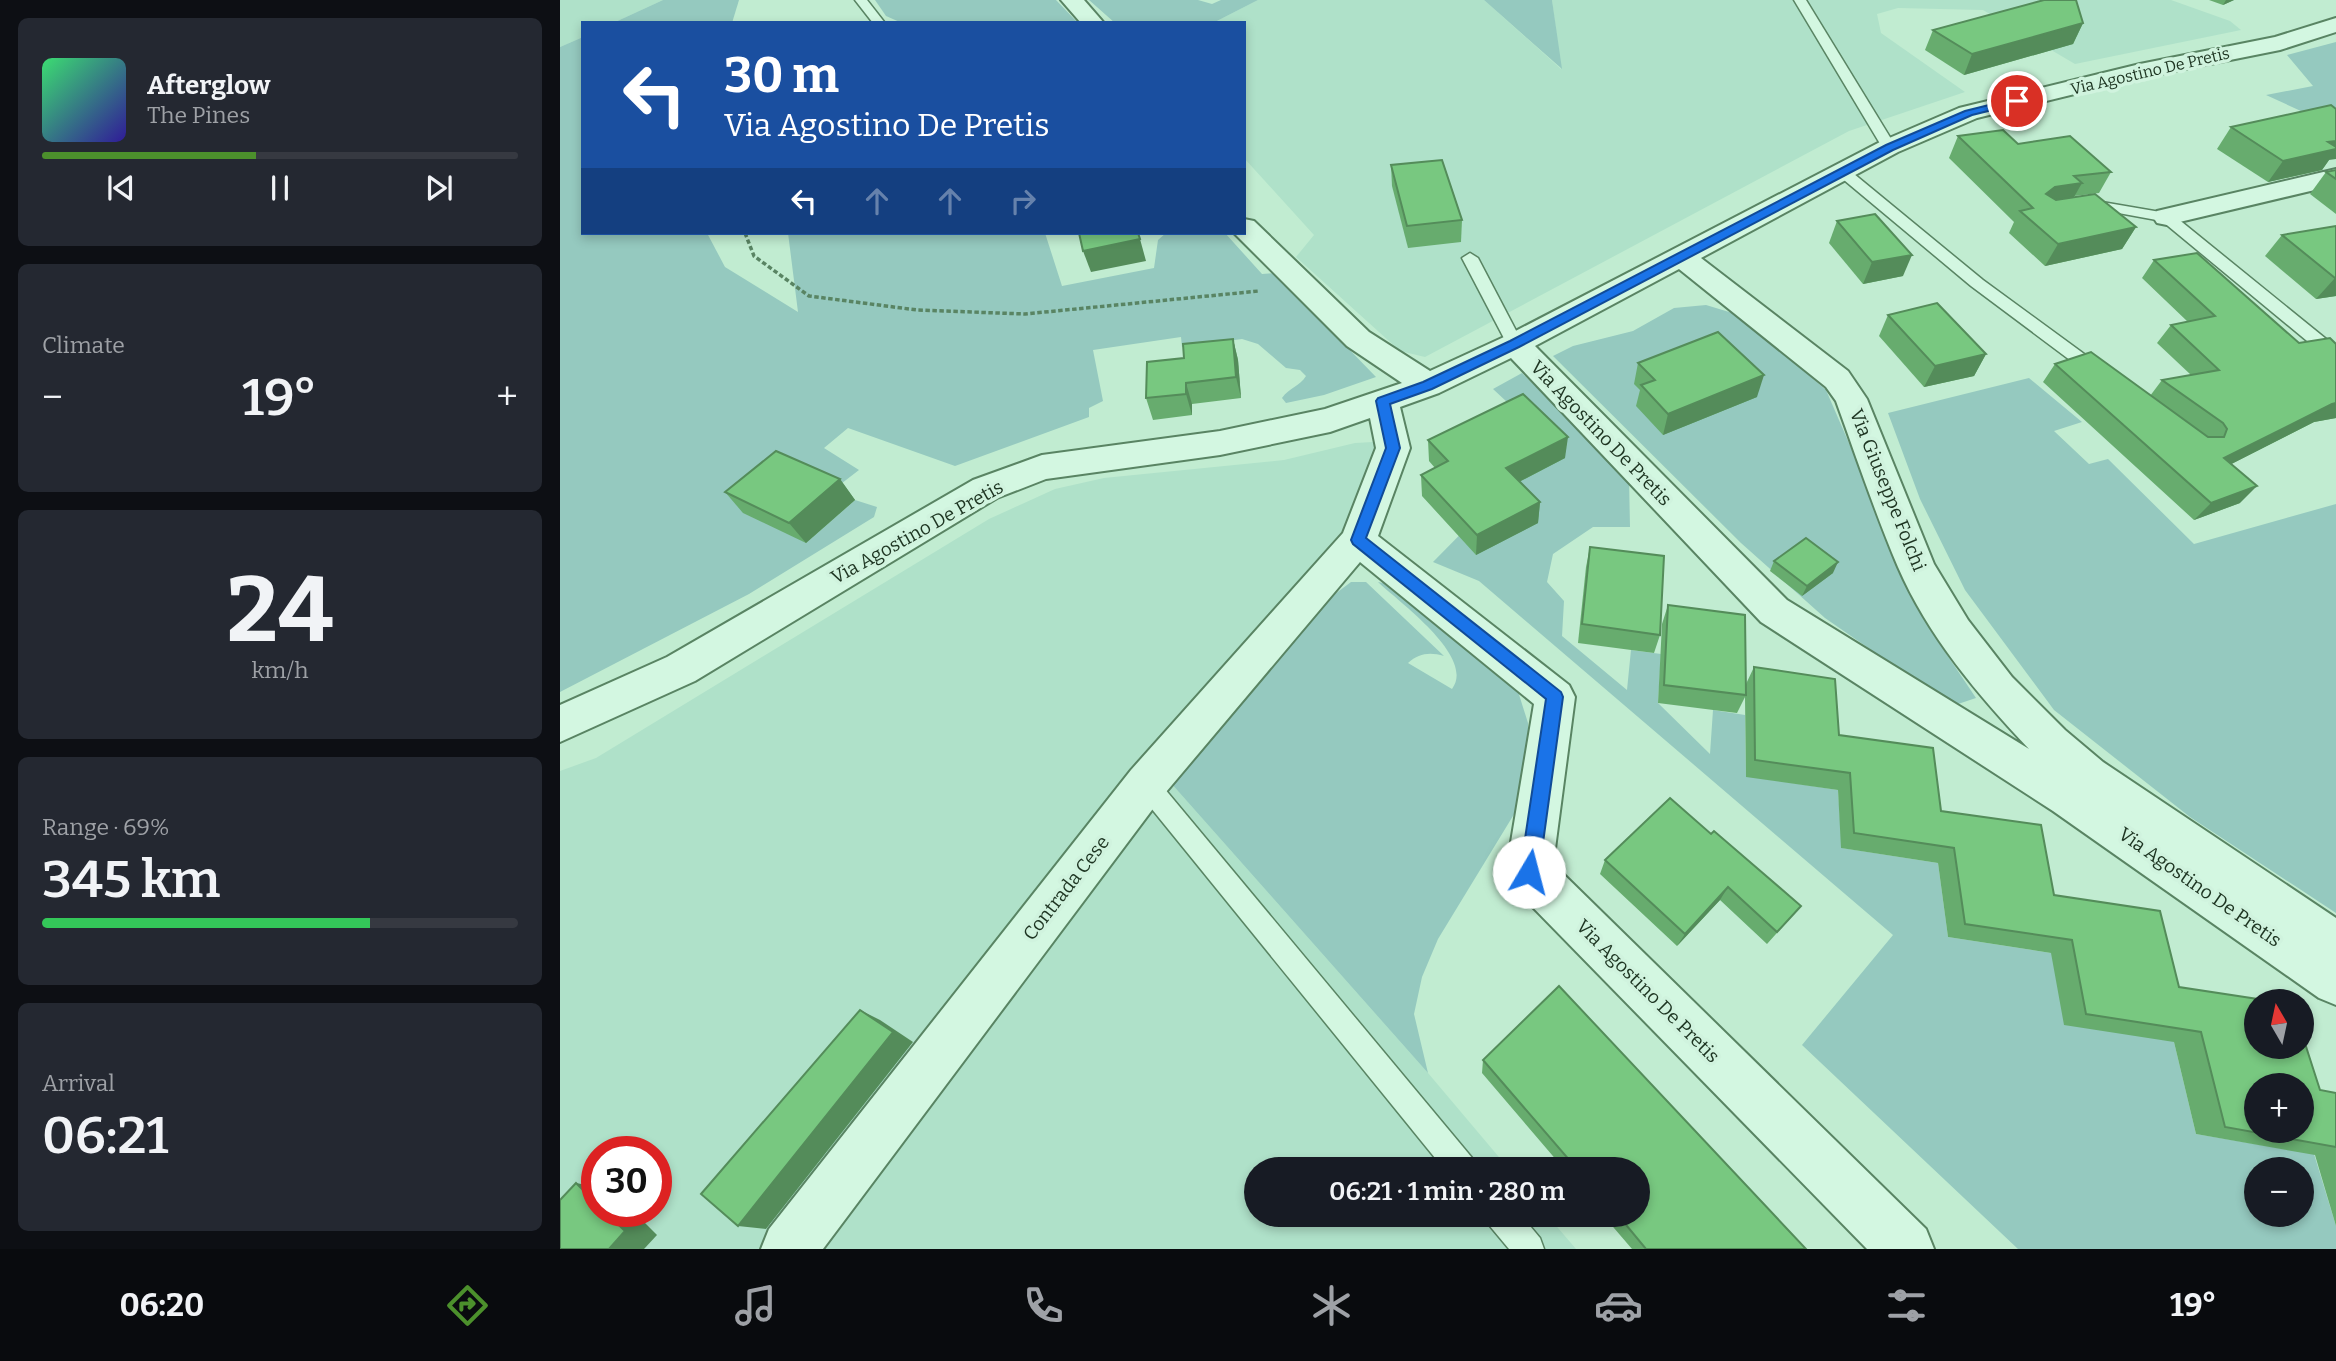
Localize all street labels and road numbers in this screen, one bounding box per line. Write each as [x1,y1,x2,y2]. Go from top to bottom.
street label: Via Agostino De Pretis [2069,43,2231,99]
street label: Via Agostino De Pretis [1526,355,1676,511]
street label: Via Giuseppe Folchi [1845,406,1931,575]
street label: Via Agostino De Pretis [827,475,1007,589]
street label: Via Agostino De Pretis [2114,822,2286,952]
street label: Contrada Cese [1018,831,1114,945]
street label: Via Agostino De Pretis [1572,915,1724,1067]

